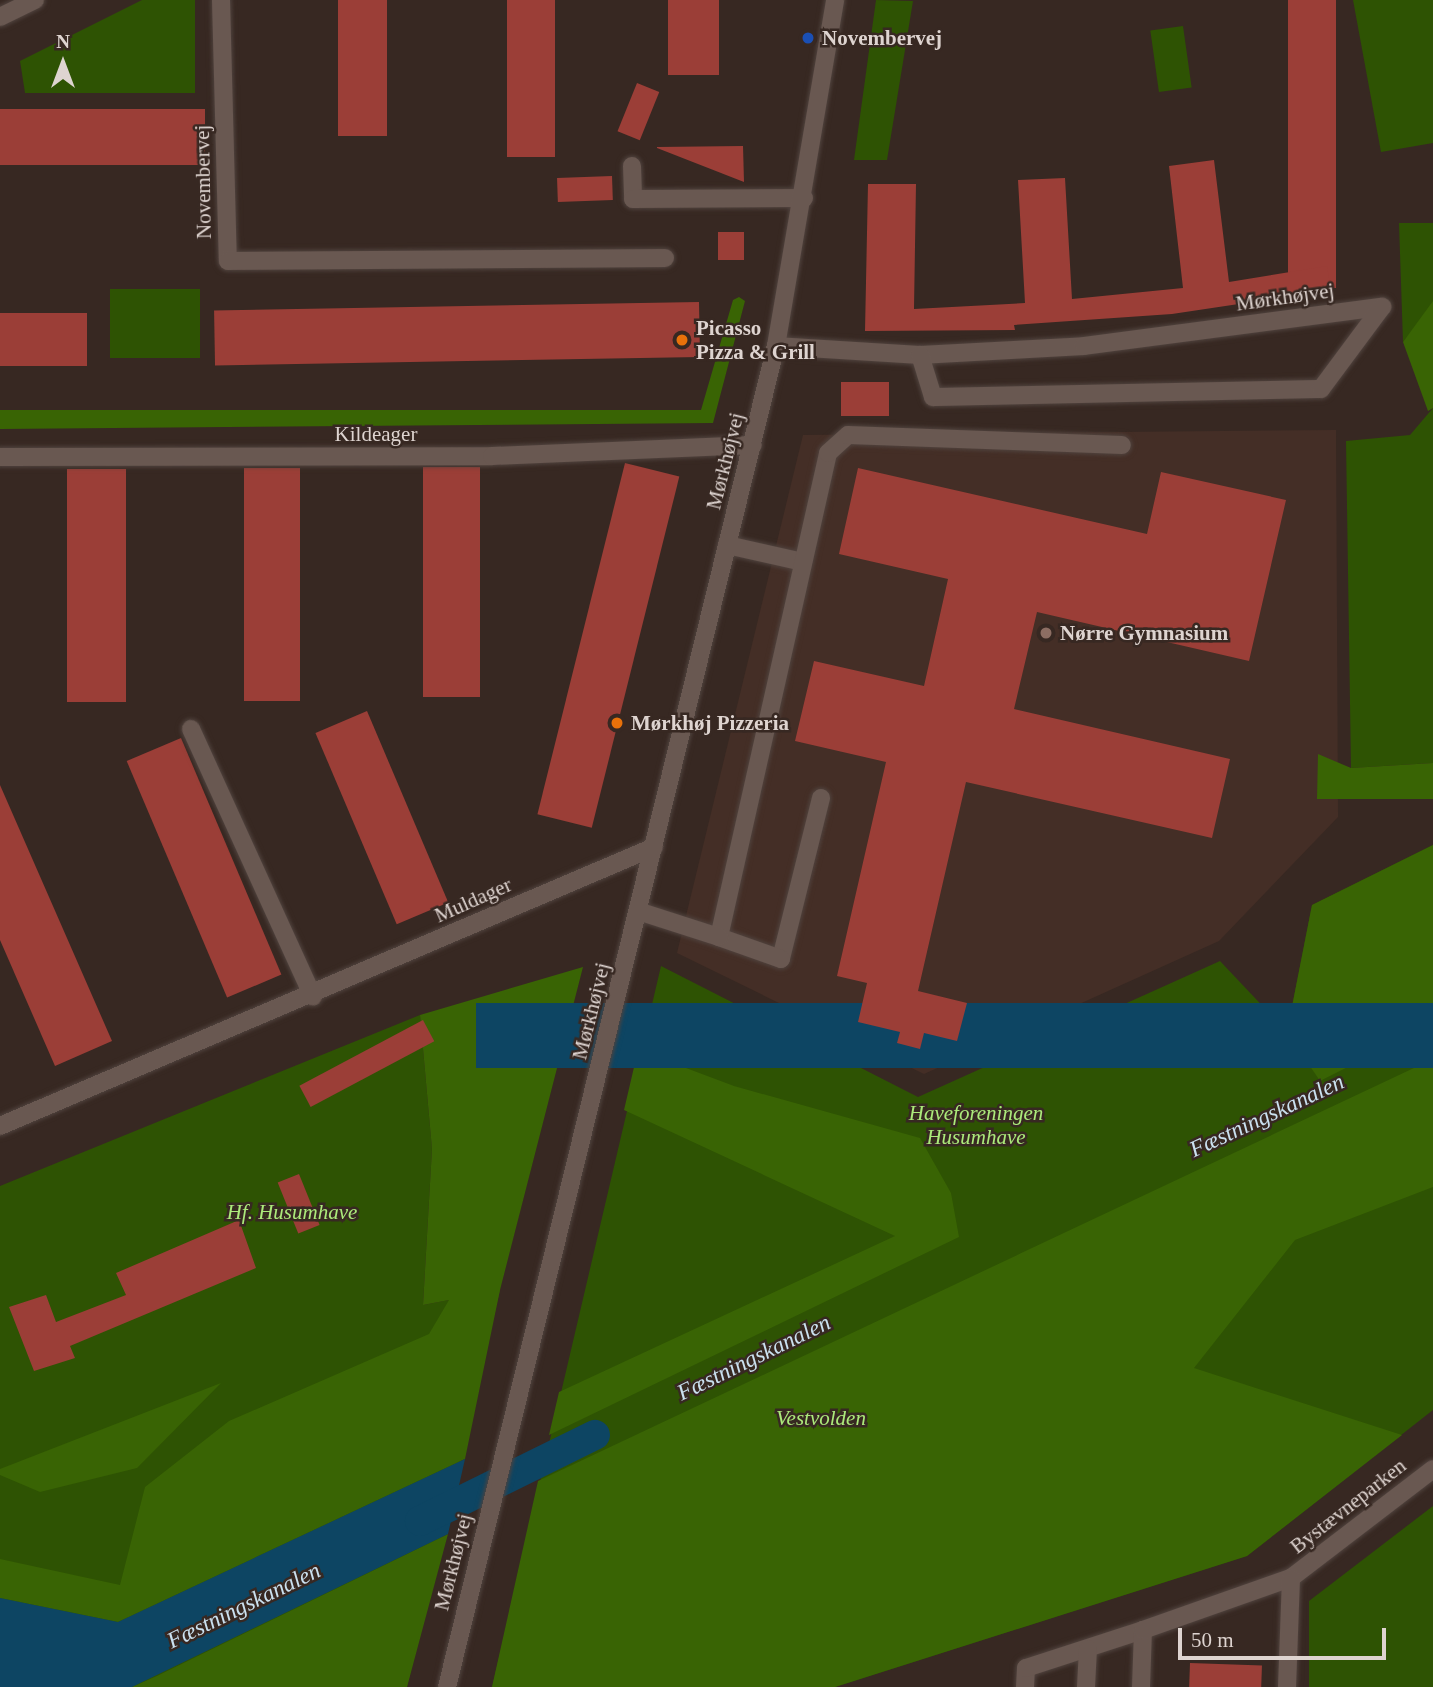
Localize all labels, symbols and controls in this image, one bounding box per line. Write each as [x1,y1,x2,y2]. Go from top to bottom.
place label: Novembervej [822,25,942,51]
north arrow [28,28,98,98]
marker: Novembervej [800,30,816,46]
text: N [56,31,70,52]
street label: Novembervej [189,125,217,239]
street label: Mørkhøjvej [1234,278,1336,316]
place label: Picasso Pizza & Grill [696,315,815,365]
marker: Picasso Pizza & Grill [674,332,690,348]
street label: Mørkhøjvej [701,410,749,512]
street label: Kildeager [335,421,417,447]
place label: Nørre Gymnasium [1060,620,1228,646]
marker: Nørre Gymnasium [1038,625,1054,641]
place label: Mørkhøj Pizzeria [631,710,789,736]
marker: Mørkhøj Pizzeria [609,715,625,731]
street label: Muldager [431,872,515,928]
street label: Mørkhøjvej [567,960,615,1062]
water label: Fæstningskanalen [1185,1068,1349,1164]
park label: Haveforeningen Husumhave [909,1100,1043,1150]
park label: Hf. Husumhave [227,1199,357,1225]
water label: Fæstningskanalen [673,1309,835,1407]
park label: Vestvolden [776,1405,866,1431]
street label: Bystævneparken [1285,1453,1411,1559]
street label: Mørkhøjvej [429,1511,477,1613]
water label: Fæstningskanalen [163,1557,325,1655]
scale bar [1181,1614,1389,1658]
text: 50 m [1191,1628,1234,1652]

